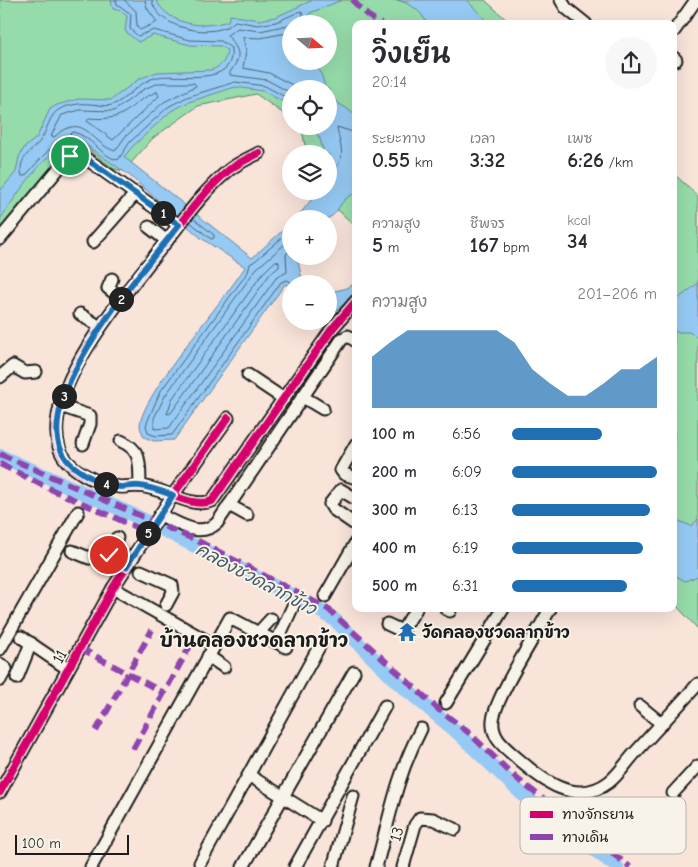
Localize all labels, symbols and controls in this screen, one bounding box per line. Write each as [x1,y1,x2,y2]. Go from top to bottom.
north arrow [282,15,338,70]
map controls [282,15,337,330]
button: share [605,37,657,89]
text: วิ่งเย็น [372,38,450,70]
text: 20:14 [372,73,407,91]
button: locate [282,80,337,135]
text: ระยะทาง [372,130,425,147]
text: เวลา [470,130,496,147]
text: เพซ [567,130,592,147]
pin [49,135,91,177]
icon: arrive [56,142,84,170]
button: layers [282,145,337,200]
text: 0.55 [372,148,410,172]
text: 3:32 [470,148,505,172]
text: 6:26 [567,148,604,172]
text: km [410,154,433,171]
text: /km [604,154,633,171]
pin: 1 [150,200,176,226]
text: 1 [161,205,166,222]
button: + [282,210,337,265]
text: kcal [567,212,591,229]
text: ความสูง [372,215,420,232]
text: ชีพจร [470,215,505,232]
text: 34 [567,229,588,253]
text: 5 [372,233,383,257]
text: 167 [470,233,498,257]
text: m [383,239,399,256]
text: bpm [498,239,530,256]
button: − [282,275,337,330]
text: 201–206 m [578,285,657,303]
pin: 2 [108,286,134,312]
text: 2 [118,291,125,308]
text: ความสูง [372,293,427,311]
pin: 3 [52,384,76,408]
text: 3 [61,388,68,405]
text: 100 m [372,425,415,443]
text: 6:56 [452,425,481,443]
text: 200 m [372,463,417,481]
text: 6:09 [452,463,482,481]
pin: 4 [94,472,118,496]
text: 4 [103,476,110,493]
text: 300 m [372,501,417,519]
text: 6:13 [452,501,478,519]
pin: 5 [136,520,160,546]
text: 5 [145,525,152,542]
pin [88,534,130,576]
water label: คลองชวดลากข้าว [192,537,322,621]
text: 400 m [372,539,416,557]
text: 6:19 [452,539,478,557]
icon: check [95,541,123,569]
text: 500 m [372,577,417,595]
text: 6:31 [452,577,478,595]
temple icon: วัดคลองชวดลากข้าว [396,621,418,643]
place label: วัดคลองชวดลากข้าว [422,621,570,642]
district label: บ้านคลองชวดลากข้าว [160,627,348,652]
street label: 11 [49,647,71,666]
legend [520,797,686,854]
text: ทางจักรยาน [562,806,635,823]
street label: 13 [386,825,408,844]
text: ทางเดิน [562,829,609,846]
scale bar [15,832,129,855]
text: 100 m [22,835,61,852]

